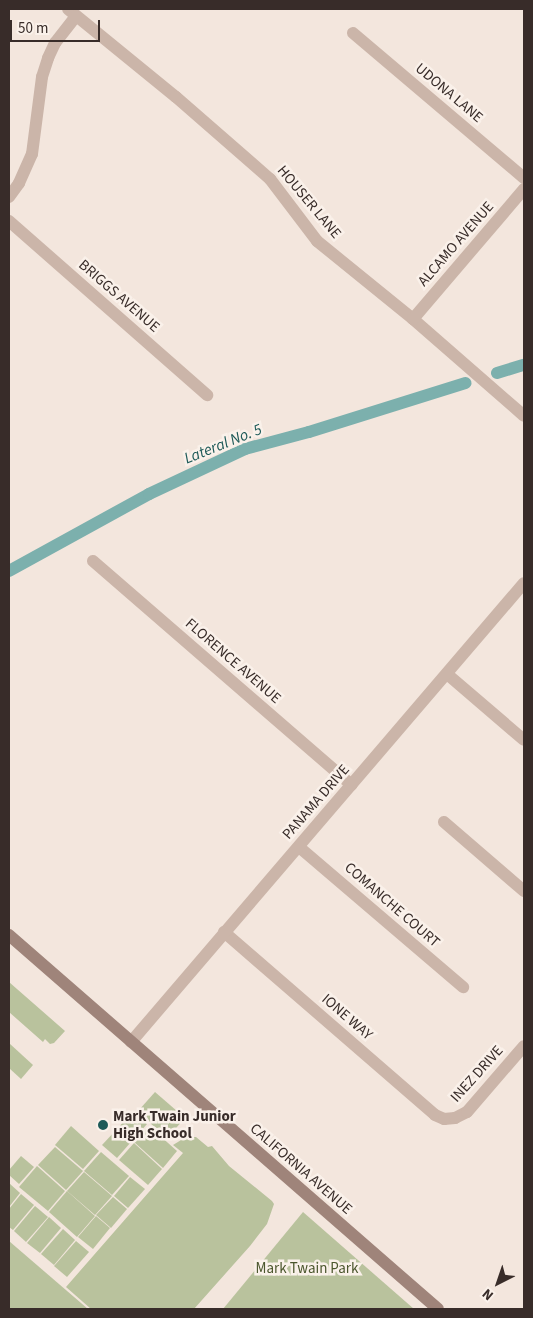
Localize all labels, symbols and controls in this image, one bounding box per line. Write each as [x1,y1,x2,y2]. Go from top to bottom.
scale bar [12,10,102,42]
text: 50 m [18,18,48,39]
street label: UDONA LANE [412,59,486,127]
street label: HOUSER LANE [273,162,345,242]
street label: ALCAMO AVENUE [414,198,498,290]
street label: BRIGGS AVENUE [75,256,163,336]
water label: Lateral No. 5 [181,420,265,468]
street label: FLORENCE AVENUE [182,615,284,707]
street label: PANAMA DRIVE [279,761,353,843]
street label: COMANCHE COURT [341,859,443,951]
street label: IONE WAY [318,990,376,1044]
street label: INEZ DRIVE [447,1042,507,1106]
place label: Mark Twain Junior High School [113,1107,236,1142]
marker: Mark Twain Junior High School [97,1119,109,1131]
street label: CALIFORNIA AVENUE [246,1120,356,1218]
north arrow [473,1258,523,1308]
park label: Mark Twain Park [256,1260,358,1278]
text: N [478,1284,498,1305]

